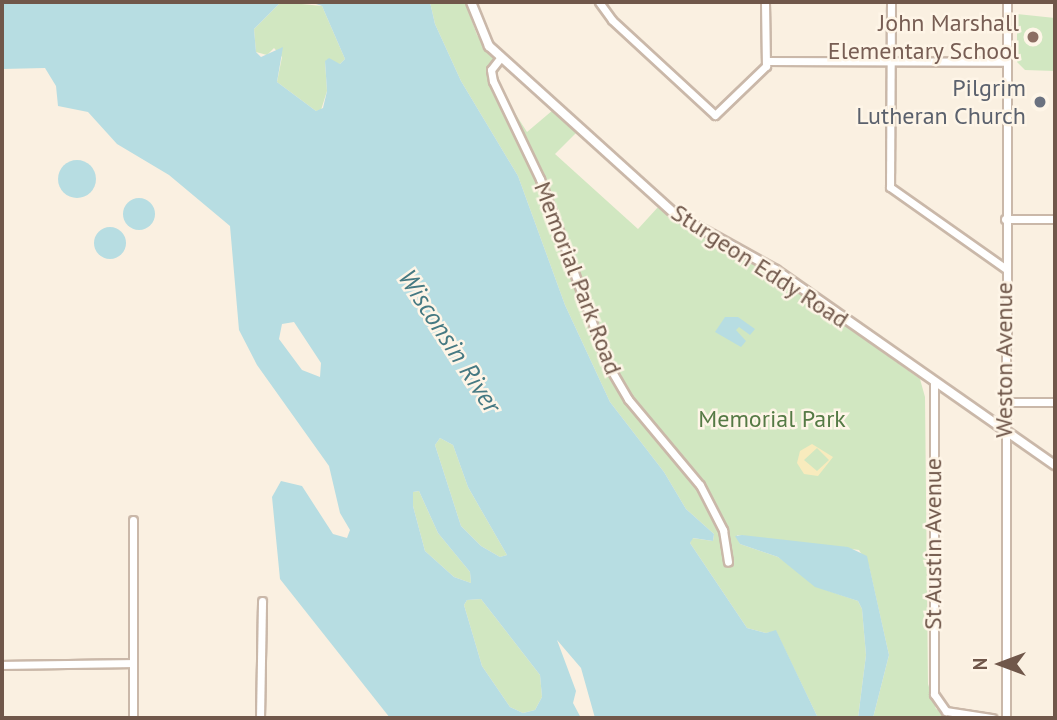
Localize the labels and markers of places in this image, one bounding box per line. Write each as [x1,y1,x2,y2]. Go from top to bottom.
place label: John Marshall Elementary School [827,9,1019,65]
marker: John Marshall Elementary School [1025,29,1041,45]
place label: Pilgrim Lutheran Church [856,74,1026,130]
marker: Pilgrim Lutheran Church [1032,94,1048,110]

